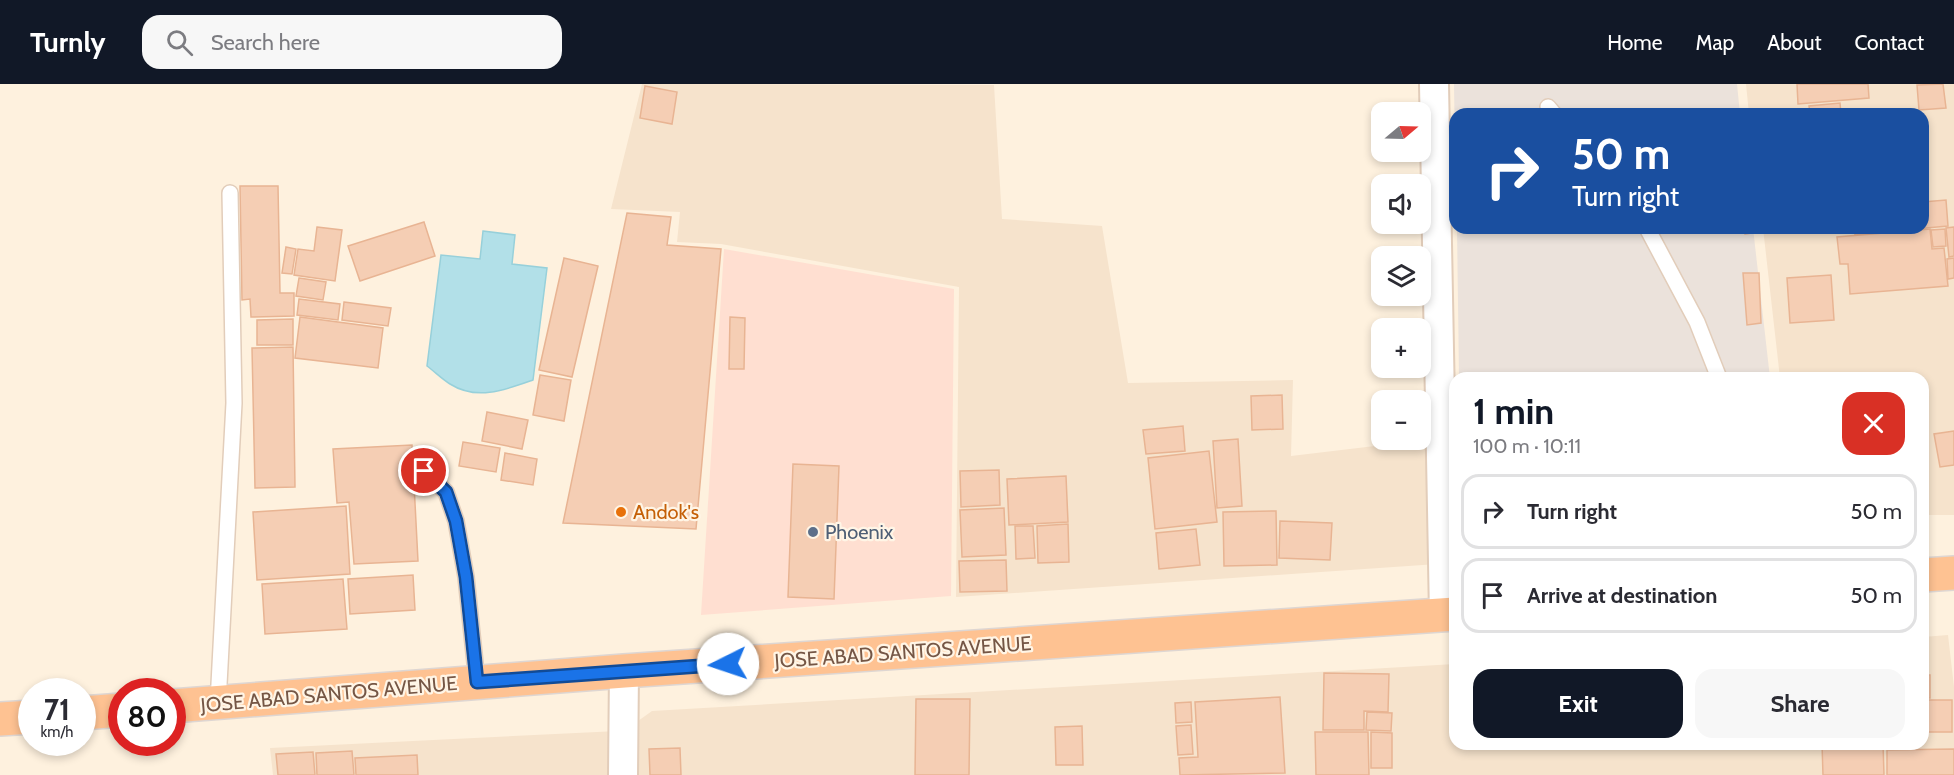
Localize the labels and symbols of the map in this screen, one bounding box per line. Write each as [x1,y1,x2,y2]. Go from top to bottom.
north arrow [1371,102,1431,162]
pin [398,445,449,496]
place label: Andok's [633,500,699,524]
marker: Andok's [614,505,628,519]
place label: Phoenix [825,520,894,544]
marker: Phoenix [806,525,820,539]
street label: JOSE ABAD SANTOS AVENUE [773,631,1032,673]
position arrow [696,632,760,696]
street label: JOSE ABAD SANTOS AVENUE [199,671,458,717]
speed limit sign: 80 [108,678,186,756]

